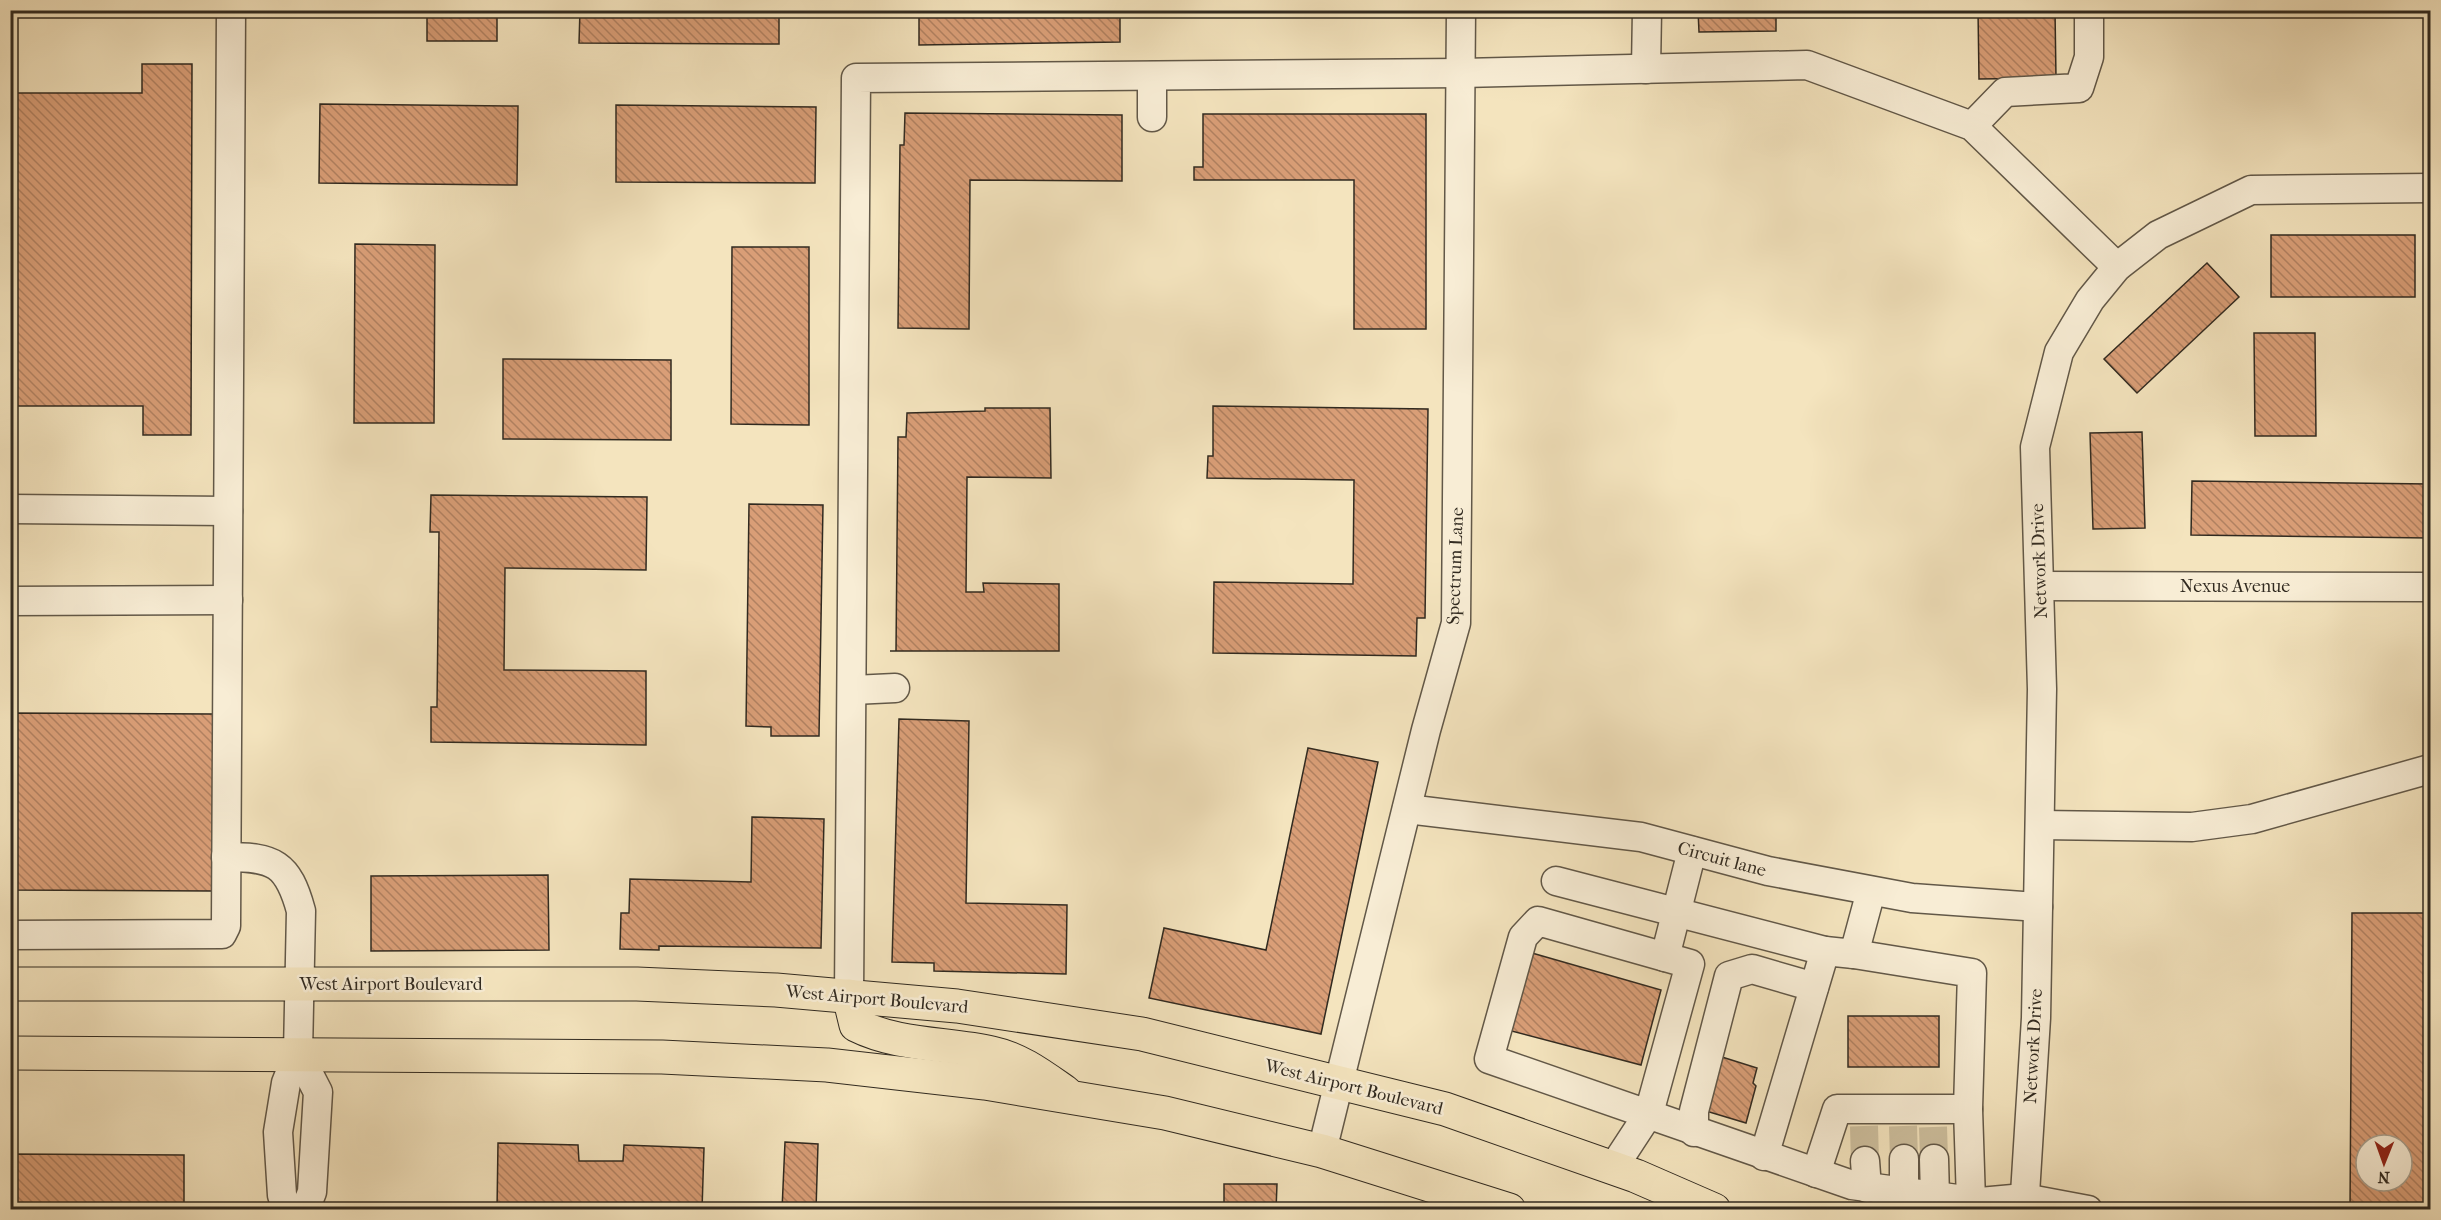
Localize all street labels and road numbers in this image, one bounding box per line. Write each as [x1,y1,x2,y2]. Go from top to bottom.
street label: Network Drive [2027,503,2052,619]
street label: Spectrum Lane [1443,507,1468,625]
street label: Nexus Avenue [2180,576,2290,597]
street label: Circuit lane [1675,838,1769,881]
street label: West Airport Boulevard [298,974,483,995]
street label: West Airport Boulevard [784,981,969,1018]
street label: Network Drive [2020,988,2047,1104]
street label: West Airport Boulevard [1262,1055,1445,1120]

